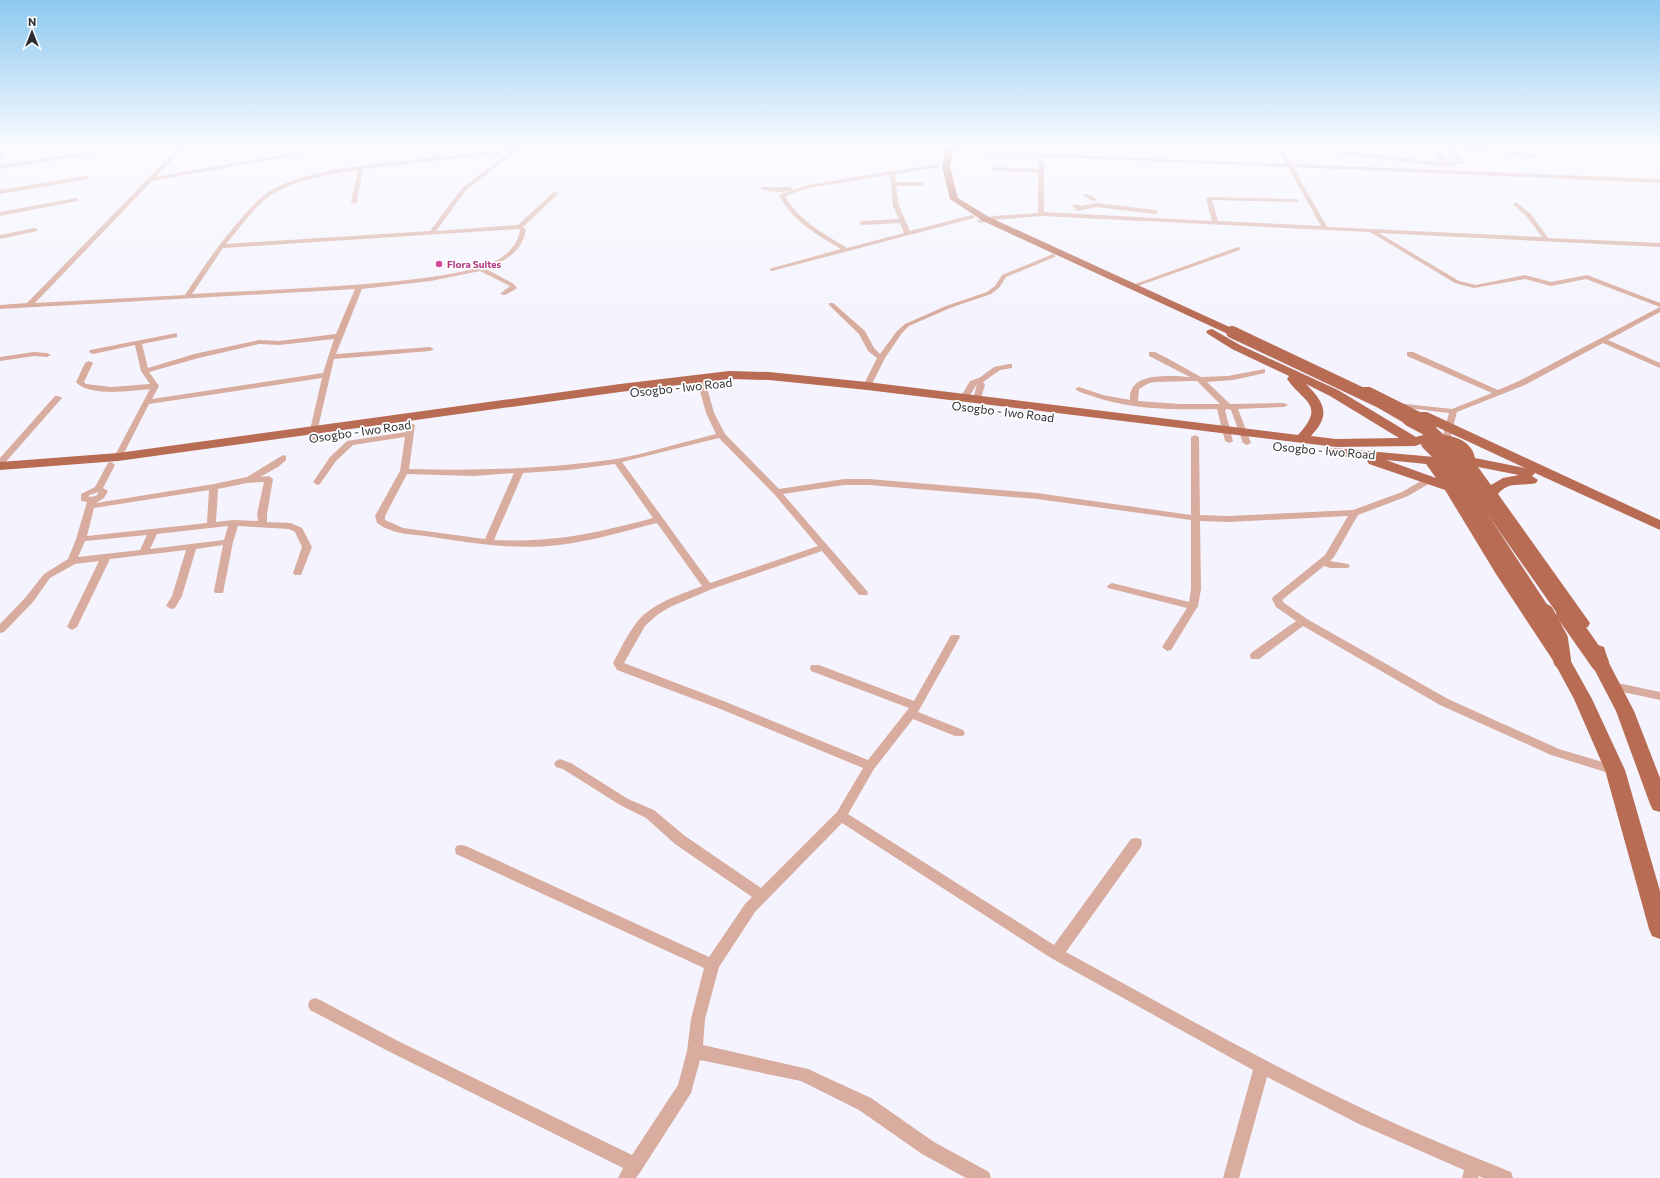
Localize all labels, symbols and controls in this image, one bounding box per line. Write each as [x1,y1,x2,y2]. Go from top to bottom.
north arrow [12,12,52,52]
text: N [28,15,36,28]
place label: Flora Suites [447,258,502,270]
marker: Flora Suites [434,259,444,269]
street label: Osogbo - Iwo Road [629,375,733,399]
street label: Osogbo - Iwo Road [951,398,1055,424]
street label: Osogbo - Iwo Road [308,417,412,445]
street label: Osogbo - Iwo Road [1272,439,1376,461]

